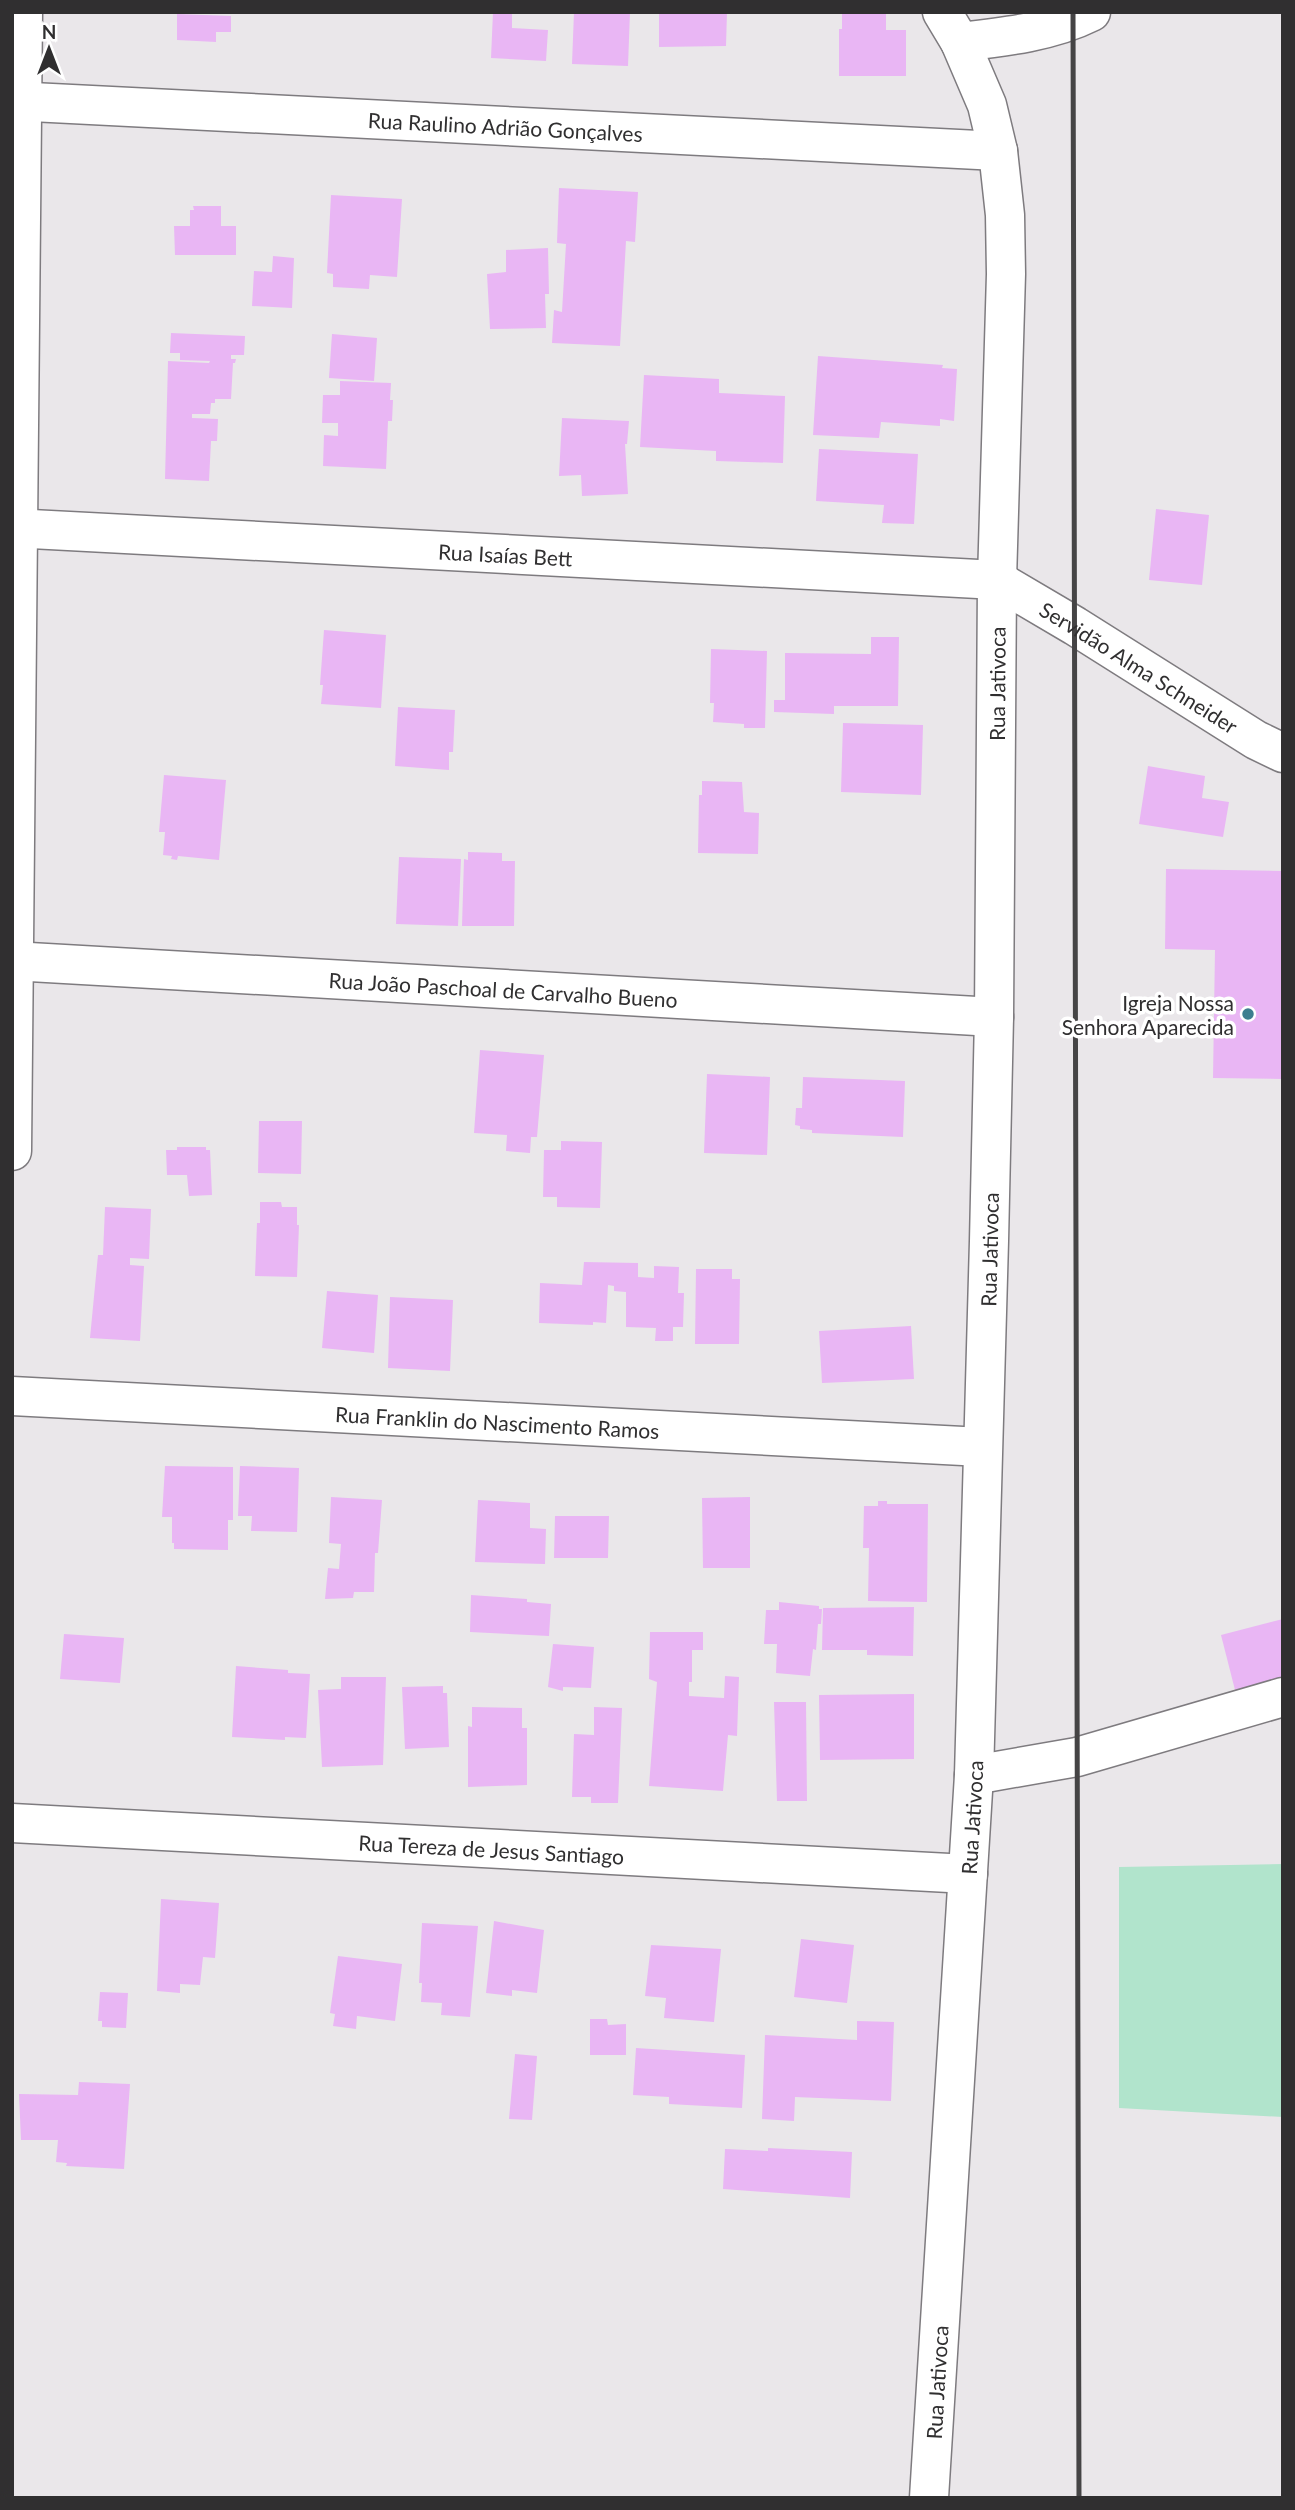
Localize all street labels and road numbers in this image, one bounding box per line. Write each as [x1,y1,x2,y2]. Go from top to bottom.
street label: Rua Raulino Adrião Gonçalves [367,107,643,145]
street label: Rua Isaías Bett [438,538,574,570]
street label: Servidão Alma Schneider [1036,596,1243,738]
street label: Rua Jativoca [983,626,1009,741]
street label: Rua João Paschoal de Carvalho Bueno [328,967,678,1011]
street label: Rua Jativoca [975,1192,1003,1307]
street label: Rua Franklin do Nascimento Ramos [335,1401,660,1443]
street label: Rua Jativoca [955,1760,987,1875]
street label: Rua Tereza de Jesus Santiago [358,1829,625,1868]
street label: Rua Jativoca [920,2324,952,2440]

